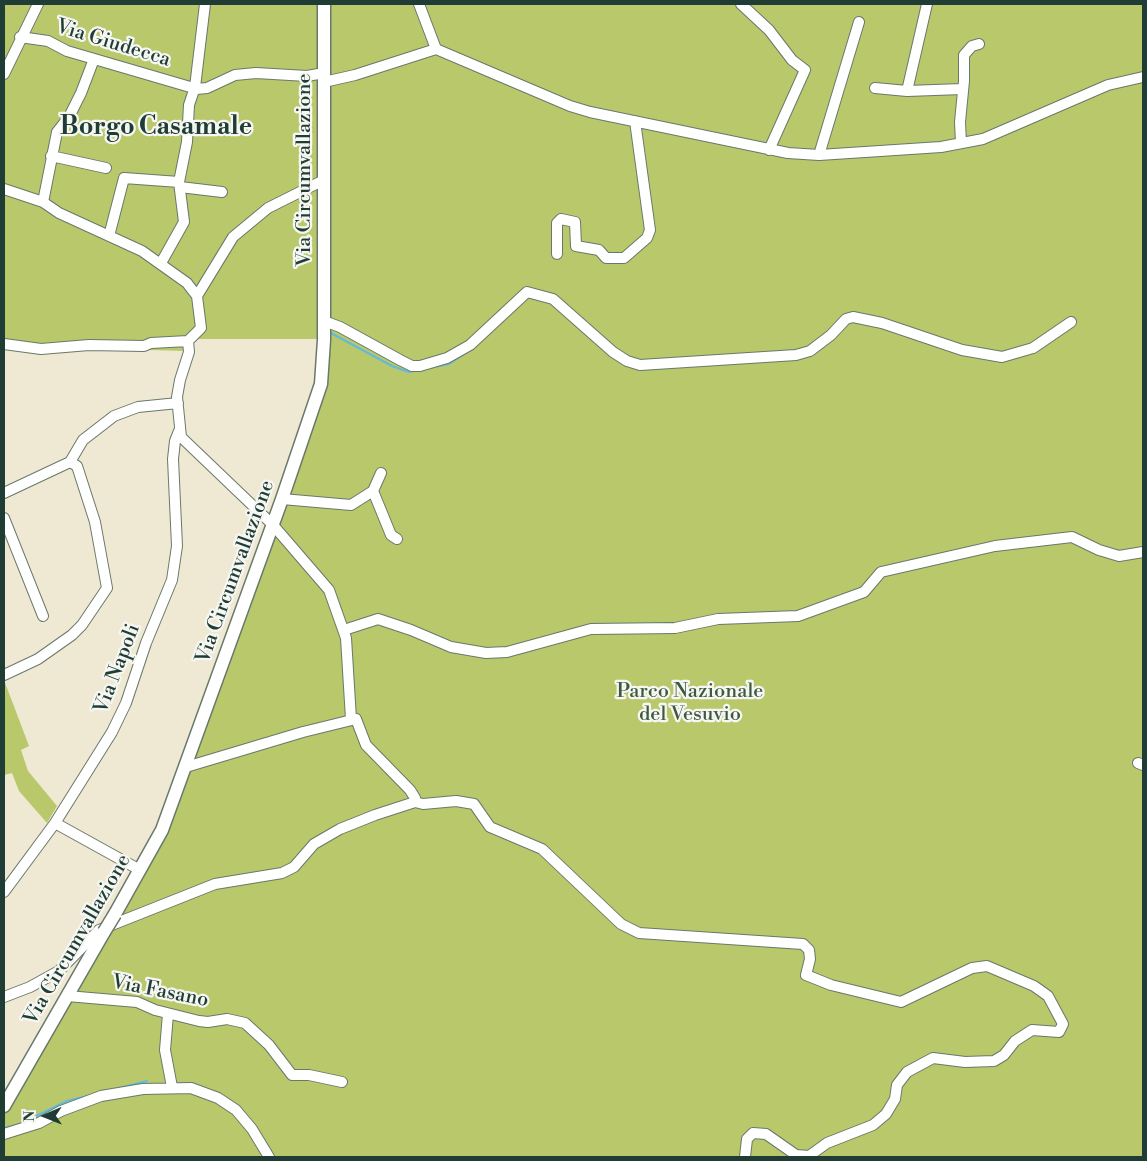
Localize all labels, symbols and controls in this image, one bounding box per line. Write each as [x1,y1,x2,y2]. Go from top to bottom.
street label: Via Giudecca [53,15,173,73]
street label: Via Circumvallazione [293,73,317,267]
district label: Borgo Casamale [60,113,252,143]
street label: Via Circumvallazione [192,477,280,667]
street label: Via Napoli [90,621,146,717]
park label: Parco Nazionale del Vesuvio [617,680,763,727]
street label: Via Circumvallazione [19,850,137,1030]
street label: Via Fasano [110,971,210,1013]
north arrow [20,1091,70,1141]
text: N [21,1111,39,1122]

